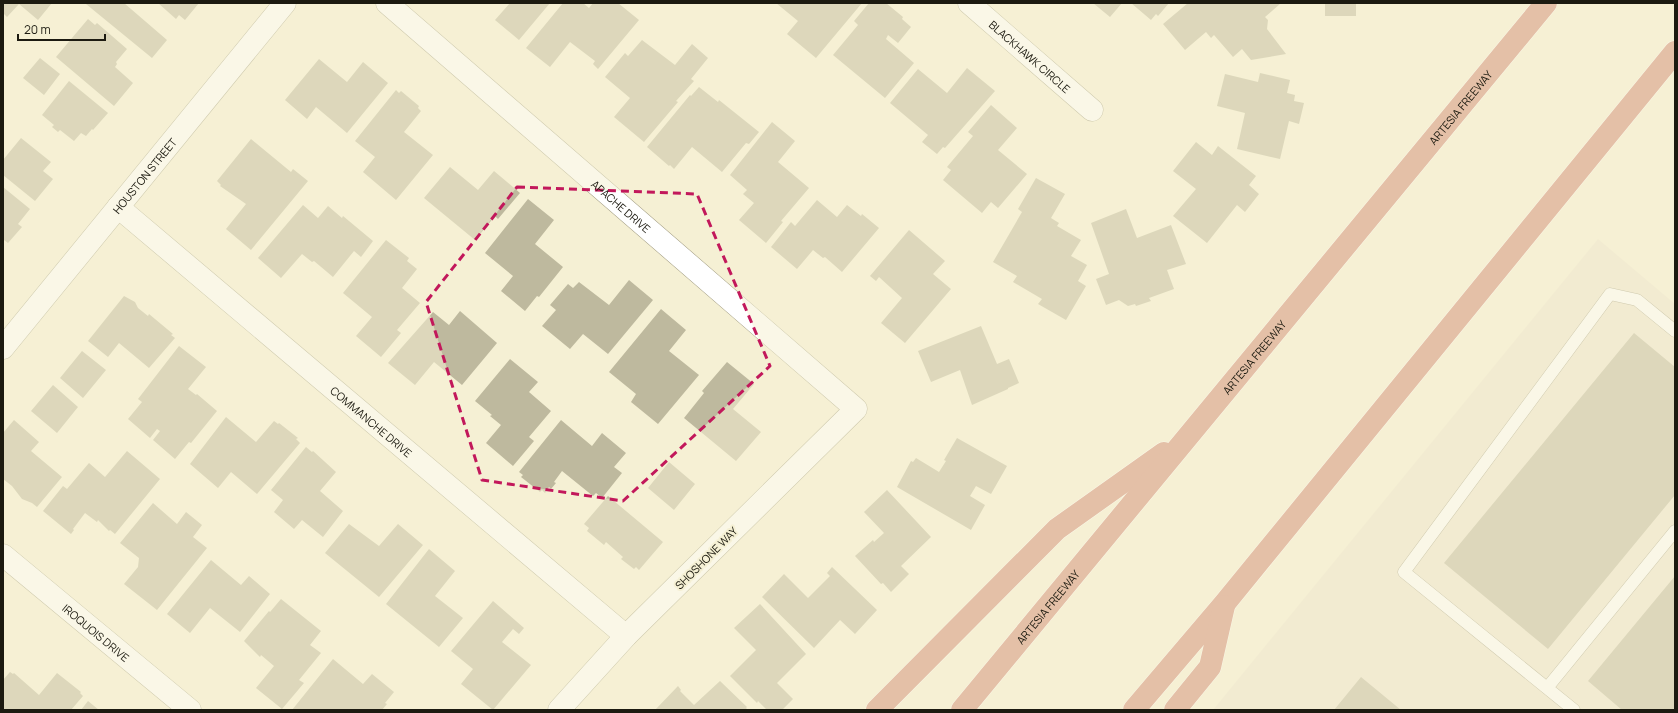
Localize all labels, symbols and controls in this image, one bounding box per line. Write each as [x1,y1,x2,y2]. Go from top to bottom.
scale bar [18,16,105,42]
street label: BLACKHAWK CIRCLE [986,17,1074,96]
text: 20 m [24,21,51,38]
street label: ARTESIA FREEWAY [1425,66,1496,147]
street label: HOUSTON STREET [109,134,180,216]
street label: APACHE DRIVE [589,176,654,236]
street label: ARTESIA FREEWAY [1219,316,1289,397]
street label: COMMANCHE DRIVE [328,382,416,460]
street label: SHOSHONE WAY [672,523,741,592]
street label: ARTESIA FREEWAY [1012,566,1083,647]
street label: IROQUOIS DRIVE [60,600,133,664]

